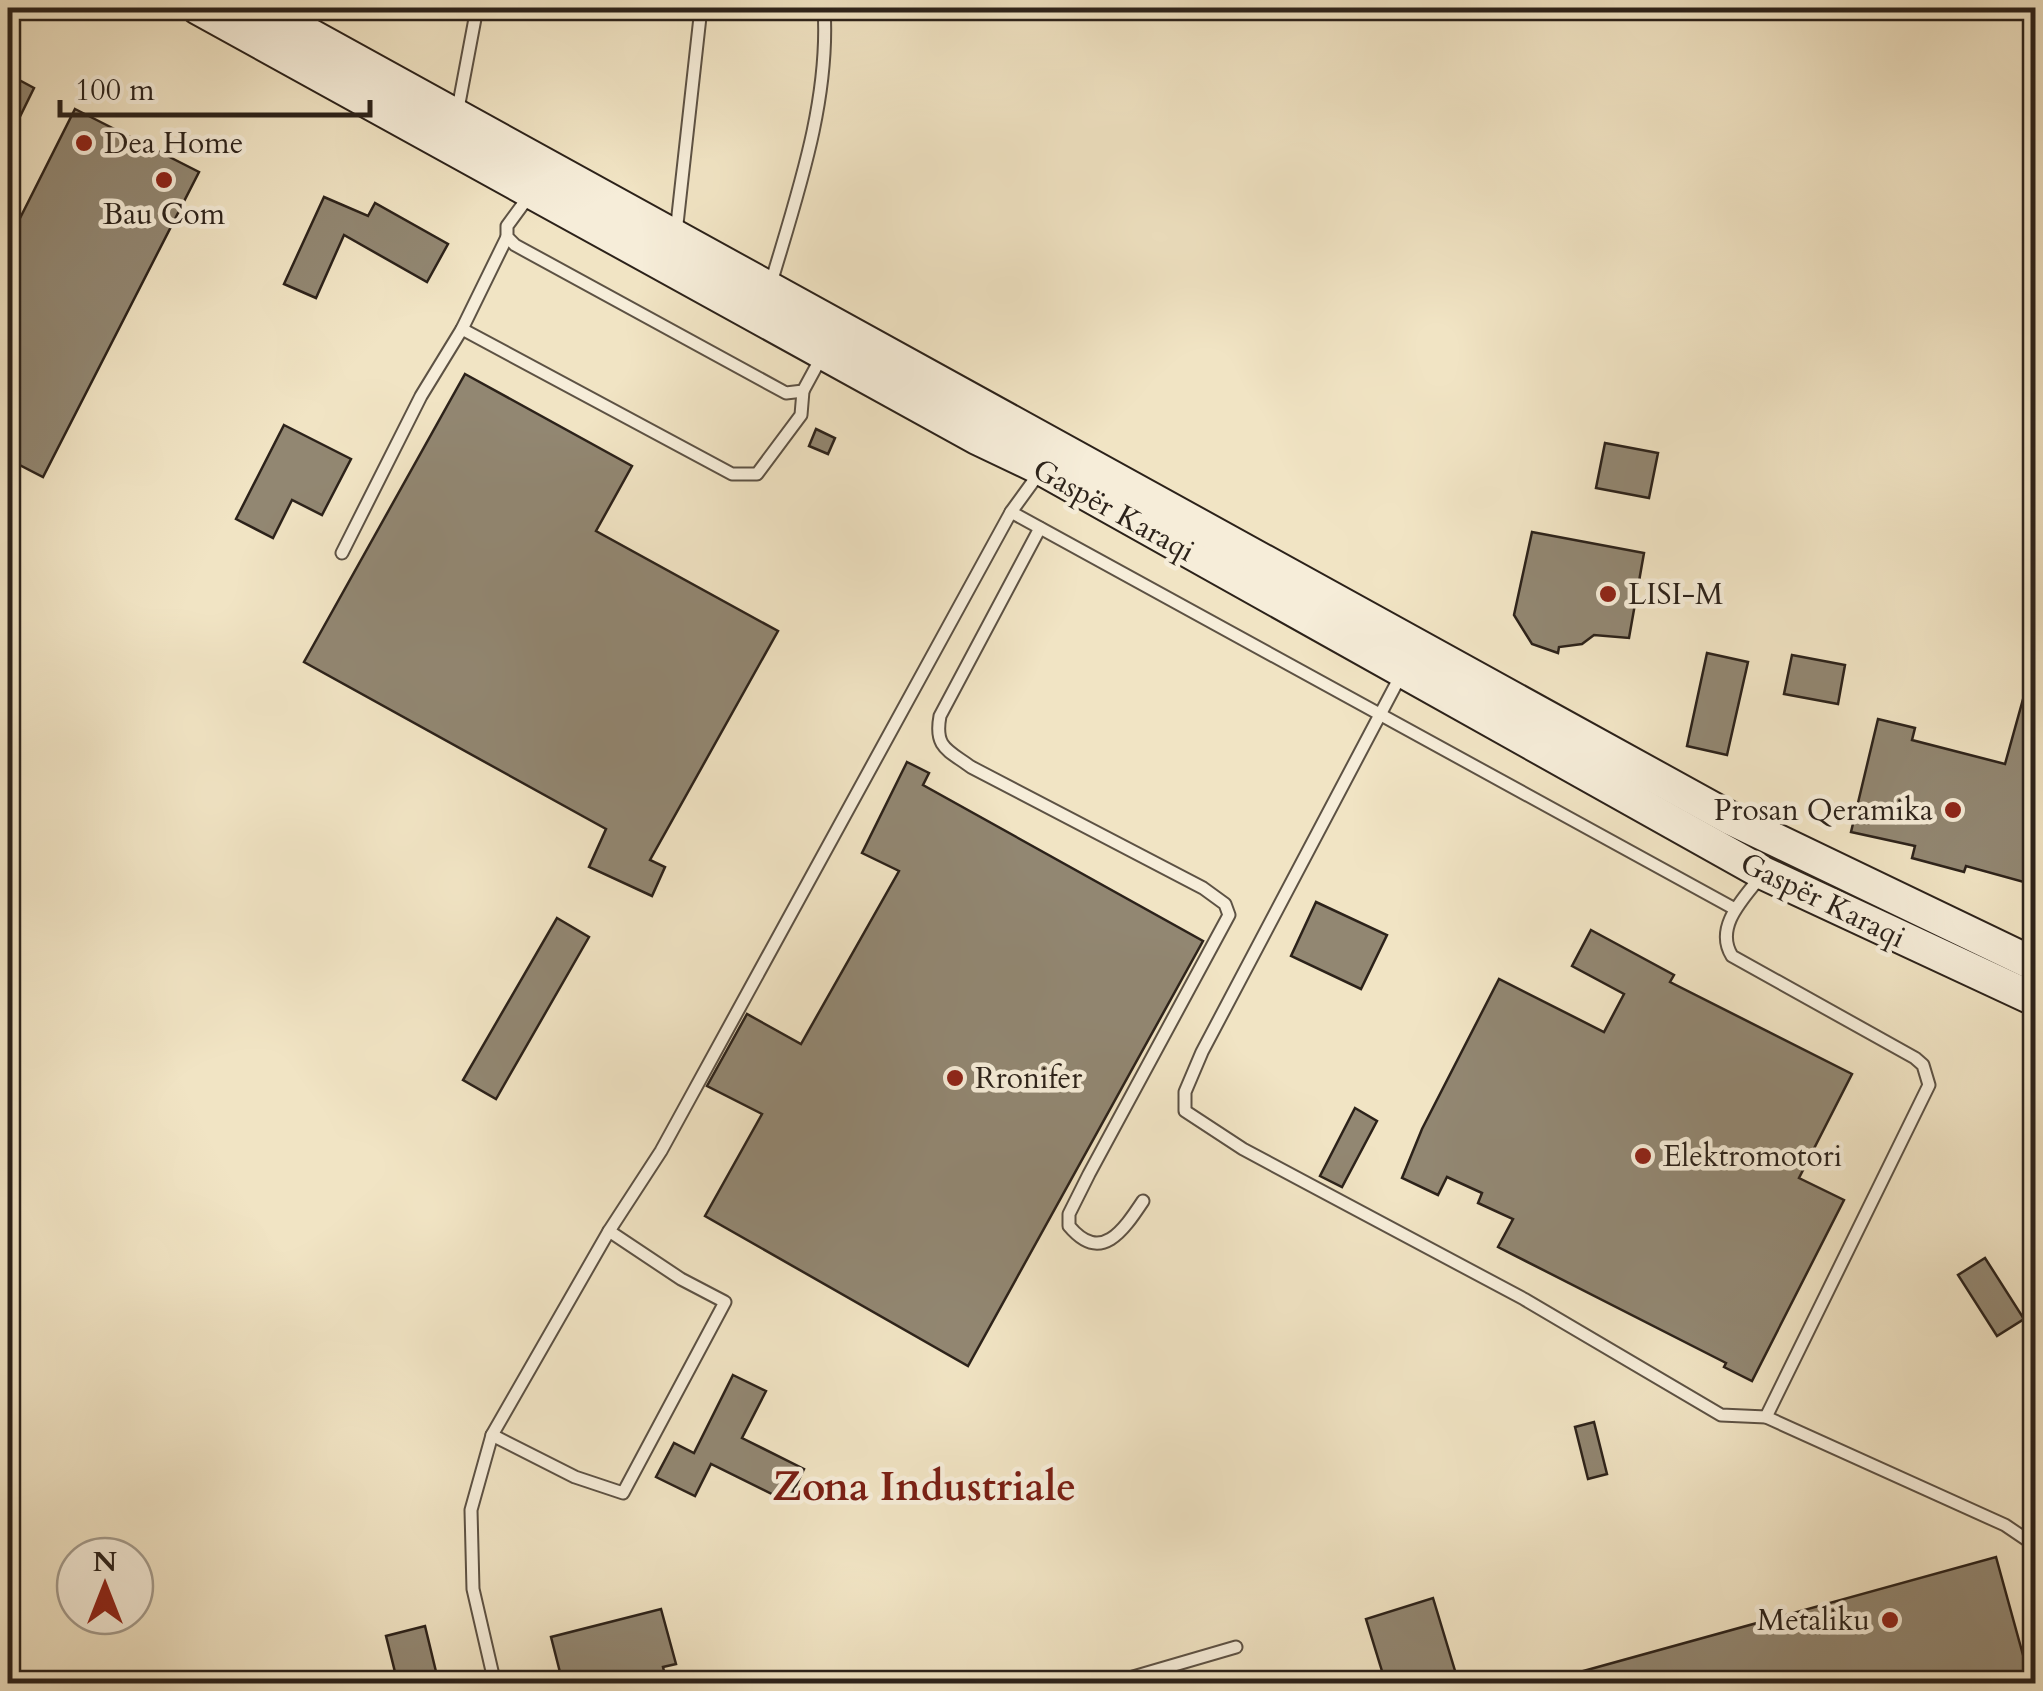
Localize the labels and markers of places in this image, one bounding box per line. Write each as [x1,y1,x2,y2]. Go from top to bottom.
place label: Dea Home [104,123,243,164]
marker: Dea Home [73,132,95,154]
marker: Bau Com [153,169,175,191]
place label: Bau Com [103,194,226,235]
place label: LISI-M [1628,574,1723,615]
marker: LISI-M [1597,583,1619,605]
place label: Prosan Qeramika [1714,790,1933,831]
marker: Prosan Qeramika [1942,799,1964,821]
place label: Rronifer [975,1058,1082,1099]
marker: Rronifer [944,1067,966,1089]
place label: Elektromotori [1663,1136,1842,1177]
marker: Elektromotori [1632,1145,1654,1167]
place label: Metaliku [1757,1600,1870,1641]
marker: Metaliku [1879,1609,1901,1631]

